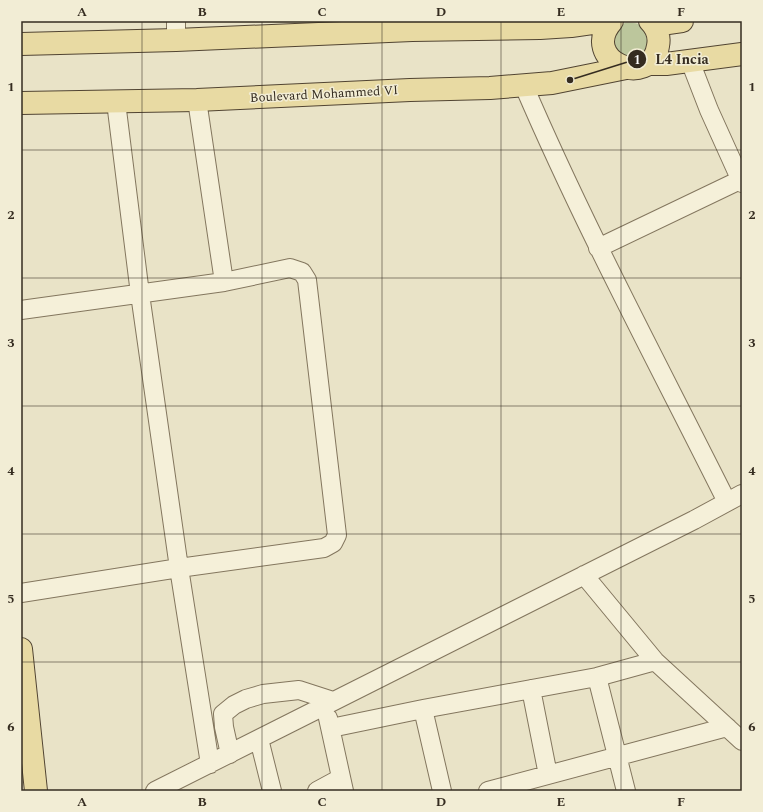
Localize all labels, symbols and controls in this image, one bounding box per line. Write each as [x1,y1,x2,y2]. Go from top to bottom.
text: A [77,2,87,22]
text: B [197,2,207,22]
text: C [317,2,327,22]
text: D [436,2,446,22]
text: E [557,2,566,22]
text: F [677,2,685,22]
callout: L4 Incia [627,46,717,72]
text: L4 Incia [655,49,710,70]
text: 1 [634,51,640,70]
text: 1 [7,77,15,97]
text: 1 [748,77,756,97]
street label: Boulevard Mohammed VI [249,80,399,108]
text: 2 [7,205,15,225]
text: 2 [748,205,756,225]
text: 3 [7,333,15,353]
text: 3 [748,333,756,353]
text: 4 [7,461,15,481]
text: 4 [748,461,756,481]
text: 5 [7,589,15,609]
text: 5 [748,589,756,609]
text: 6 [7,717,15,737]
text: 6 [748,717,756,737]
text: A [77,792,87,812]
text: B [197,792,207,812]
text: C [317,792,327,812]
text: D [436,792,446,812]
text: E [557,792,566,812]
text: F [677,792,685,812]

